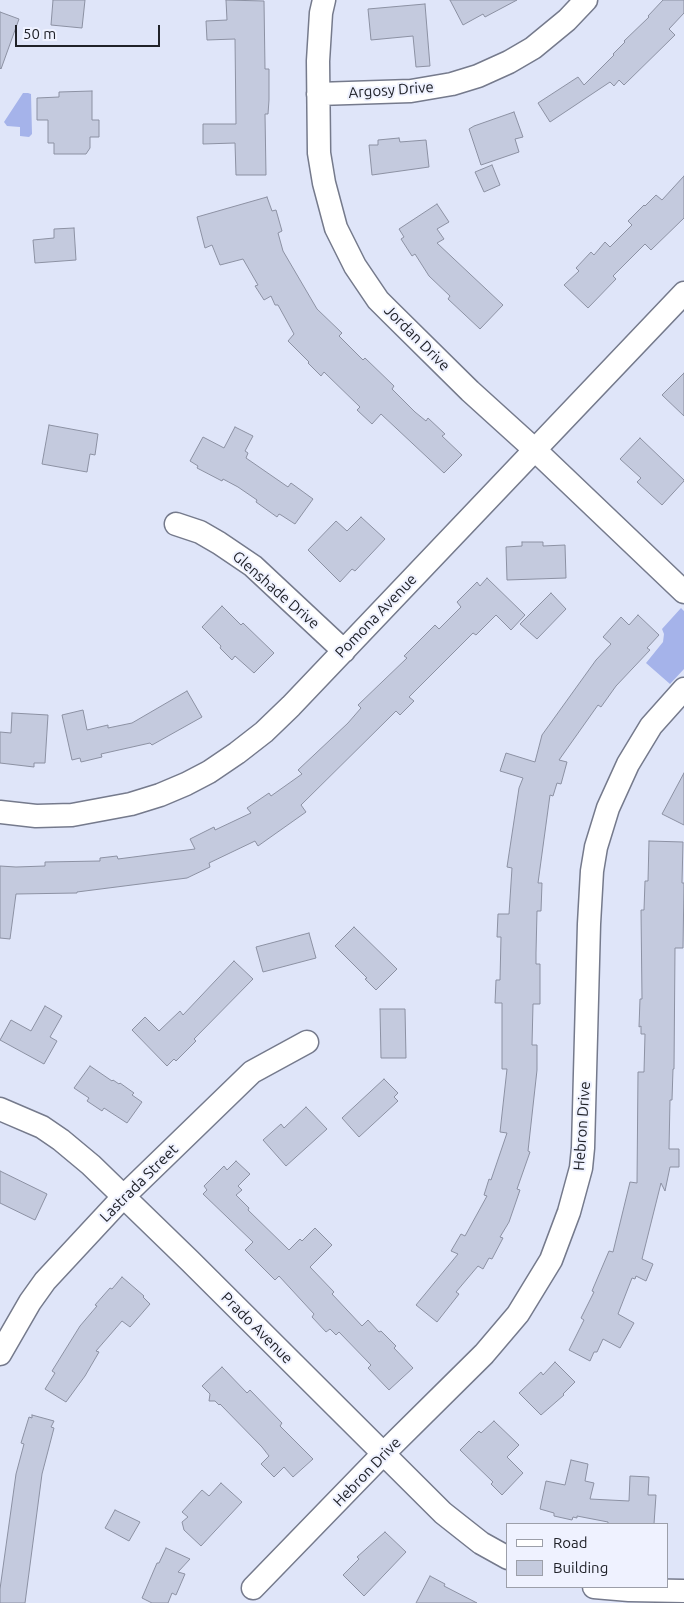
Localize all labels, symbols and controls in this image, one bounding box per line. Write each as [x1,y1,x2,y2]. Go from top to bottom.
scale bar [18,15,162,47]
text: 50 m [23,25,56,42]
street label: Argosy Drive [348,78,434,102]
street label: Jordan Drive [380,301,454,375]
street label: Glenshade Drive [229,547,323,633]
street label: Pomona Avenue [331,570,421,662]
street label: Hebron Drive [570,1081,594,1171]
street label: Lastrada Street [96,1140,182,1226]
street label: Prado Avenue [217,1288,297,1368]
street label: Hebron Drive [329,1434,405,1510]
legend [507,1523,669,1588]
text: Road [553,1534,588,1551]
text: Building [553,1559,608,1576]

